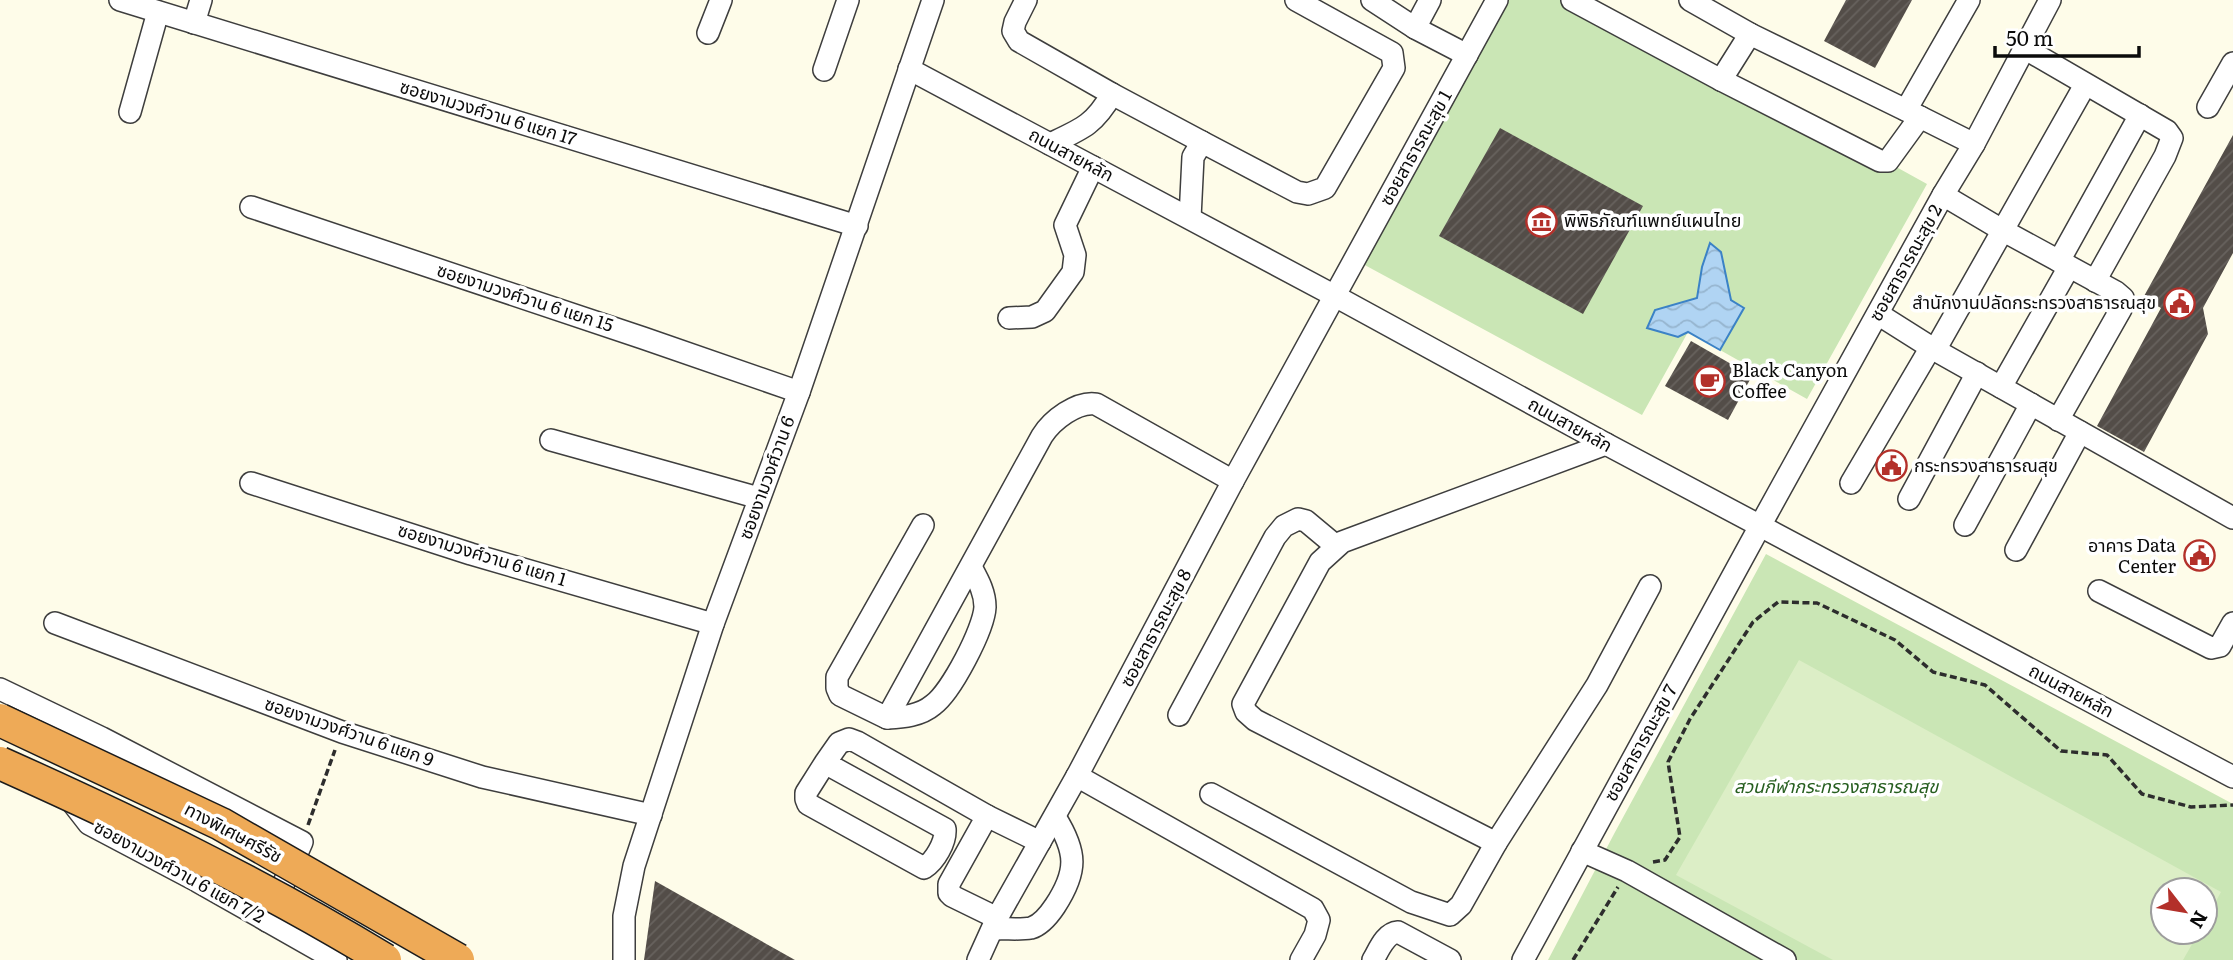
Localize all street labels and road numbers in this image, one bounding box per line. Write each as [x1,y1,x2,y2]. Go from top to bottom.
street label: ซอยงามวงศ์วาน 6 แยก 17 [397,72,580,151]
street label: ซอยสาธารณะสุข 1 [1372,85,1458,210]
street label: ถนนสายหลัก [1024,120,1119,187]
street label: ซอยสาธารณะสุข 2 [1861,199,1948,326]
street label: ซอยงามวงศ์วาน 6 แยก 15 [434,255,617,338]
street label: ถนนสายหลัก [1524,389,1618,458]
street label: ซอยงามวงศ์วาน 6 [731,412,801,543]
street label: ซอยงามวงศ์วาน 6 แยก 1 [395,515,570,592]
street label: ซอยสาธารณะสุข 8 [1112,563,1197,691]
street label: ถนนสายหลัก [2024,656,2119,723]
street label: ซอยสาธารณะสุข 7 [1596,679,1683,806]
street label: ซอยงามวงศ์วาน 6 แยก 9 [261,689,438,772]
street label: ทางพิเศษศรีรัช [180,795,287,869]
street label: ซอยงามวงศ์วาน 6 แยก 7/2 [89,812,270,929]

